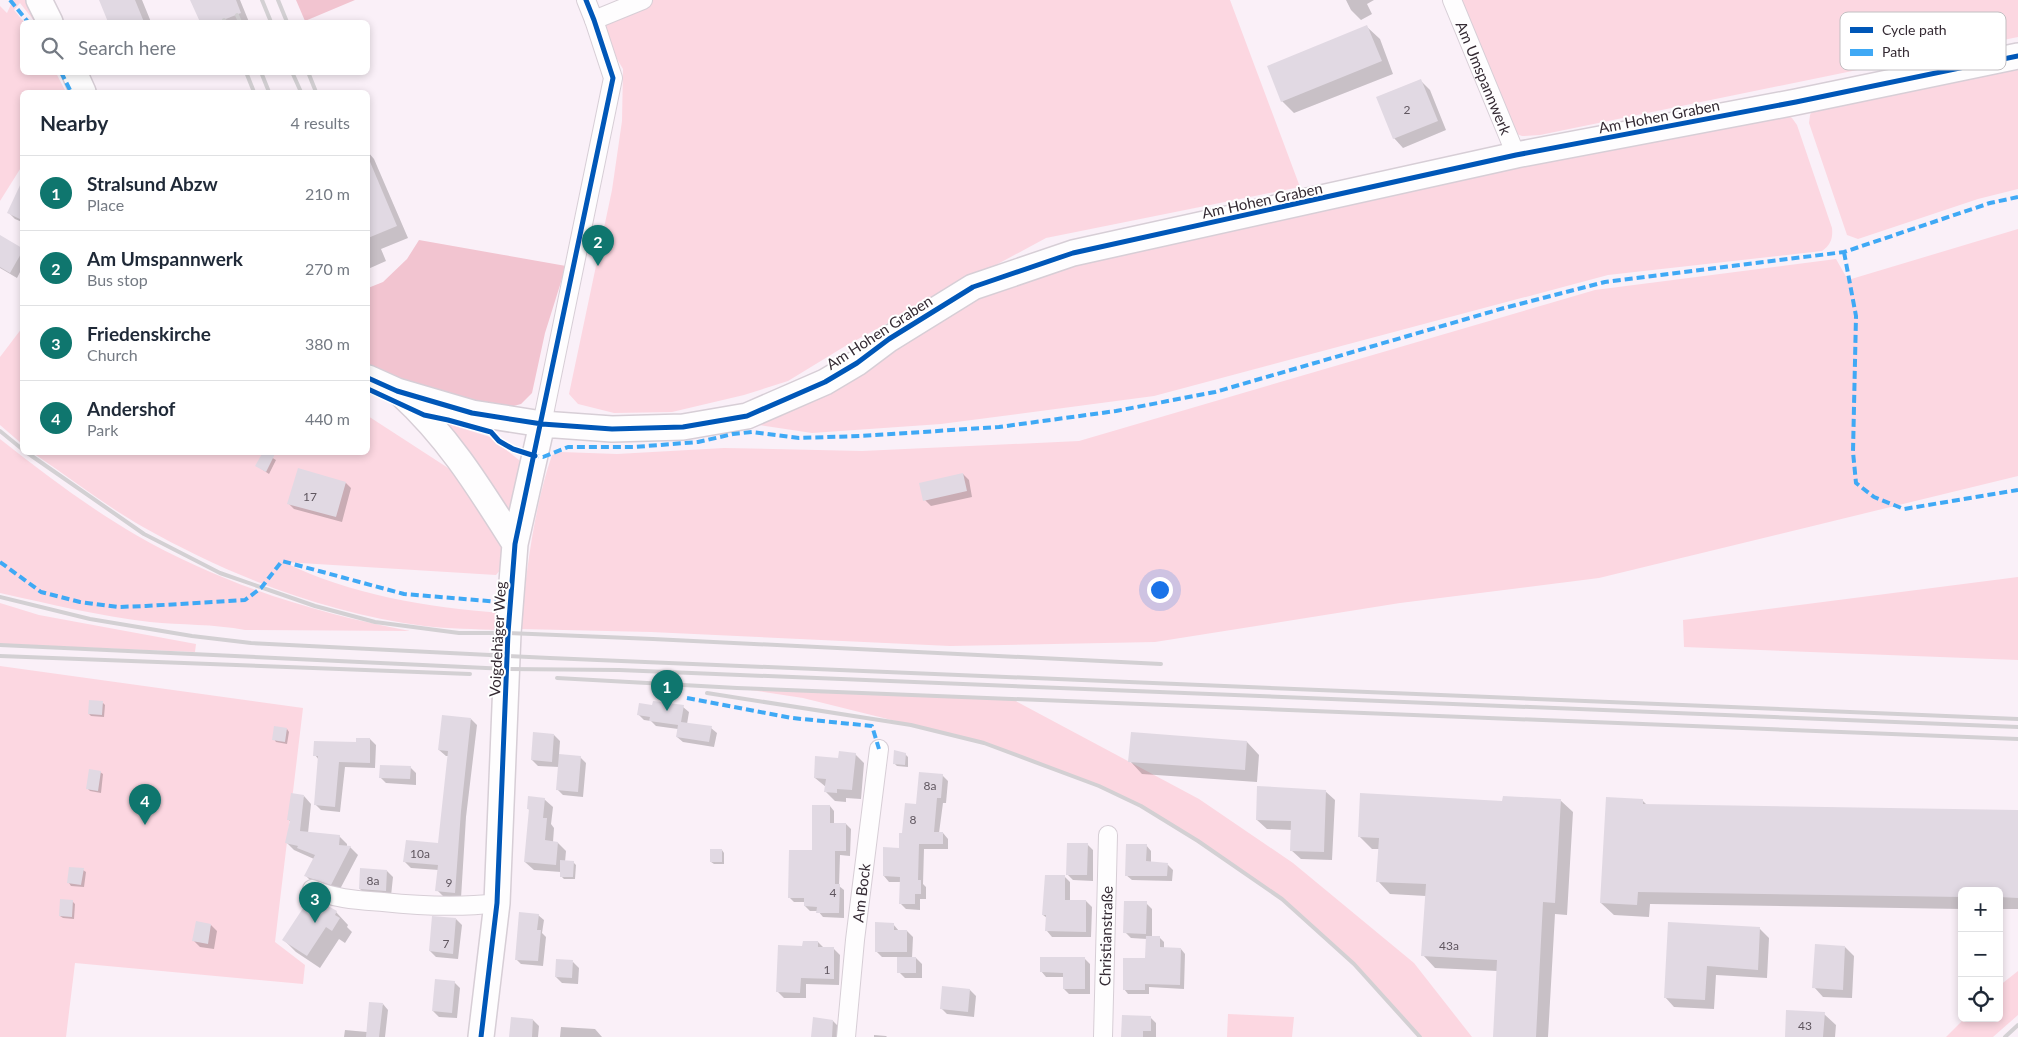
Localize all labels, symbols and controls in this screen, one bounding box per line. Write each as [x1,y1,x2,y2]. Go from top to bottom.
legend [1840,12,2006,70]
street label: Am Umspannwerk [1453,18,1516,137]
search box [20,20,370,75]
text: Cycle path [1882,21,1947,38]
icon: search [38,34,66,62]
text: Search here [78,36,176,59]
text: Path [1882,43,1910,60]
street label: Am Hohen Graben [1597,95,1721,137]
house number: 2 [1404,102,1411,117]
text: Nearby [40,110,108,135]
text: 4 results [290,113,350,132]
text: Stralsund Abzw [87,172,218,195]
street label: Am Hohen Graben [1200,178,1324,222]
text: 1 [51,184,61,203]
text: 210 m [305,184,350,203]
text: Place [87,195,124,214]
pin: 2 [582,225,614,266]
text: Am Umspannwerk [87,247,243,270]
text: 2 [51,259,61,278]
text: 270 m [305,259,350,278]
text: Bus stop [87,270,148,289]
street label: Am Hohen Graben [823,291,935,373]
text: Friedenskirche [87,322,211,345]
text: 3 [51,334,61,353]
text: 380 m [305,334,350,353]
text: Church [87,345,138,364]
text: Andershof [87,397,175,420]
text: 4 [51,409,61,428]
text: 440 m [305,409,350,428]
text: Park [87,420,118,439]
house number: 17 [303,489,317,504]
your location [1147,577,1173,603]
street label: Voigdehäger Weg [485,581,509,697]
pin: 1 [651,670,683,711]
house number: 8a [924,778,936,793]
pin: 4 [129,784,161,825]
house number: 8 [910,812,917,827]
house number: 10a [410,846,430,861]
street label: Am Bock [848,862,874,923]
house number: 8a [367,873,379,888]
house number: 9 [446,875,453,890]
pin: 3 [299,882,331,923]
house number: 4 [830,885,837,900]
street label: Christianstraße [1095,886,1116,986]
map controls [1958,887,2003,1022]
button: + [1958,887,2003,932]
button: − [1958,932,2003,977]
house number: 7 [443,936,450,951]
house number: 43a [1439,938,1459,953]
house number: 1 [824,962,831,977]
button: locate [1958,977,2003,1022]
house number: 43 [1798,1018,1812,1033]

